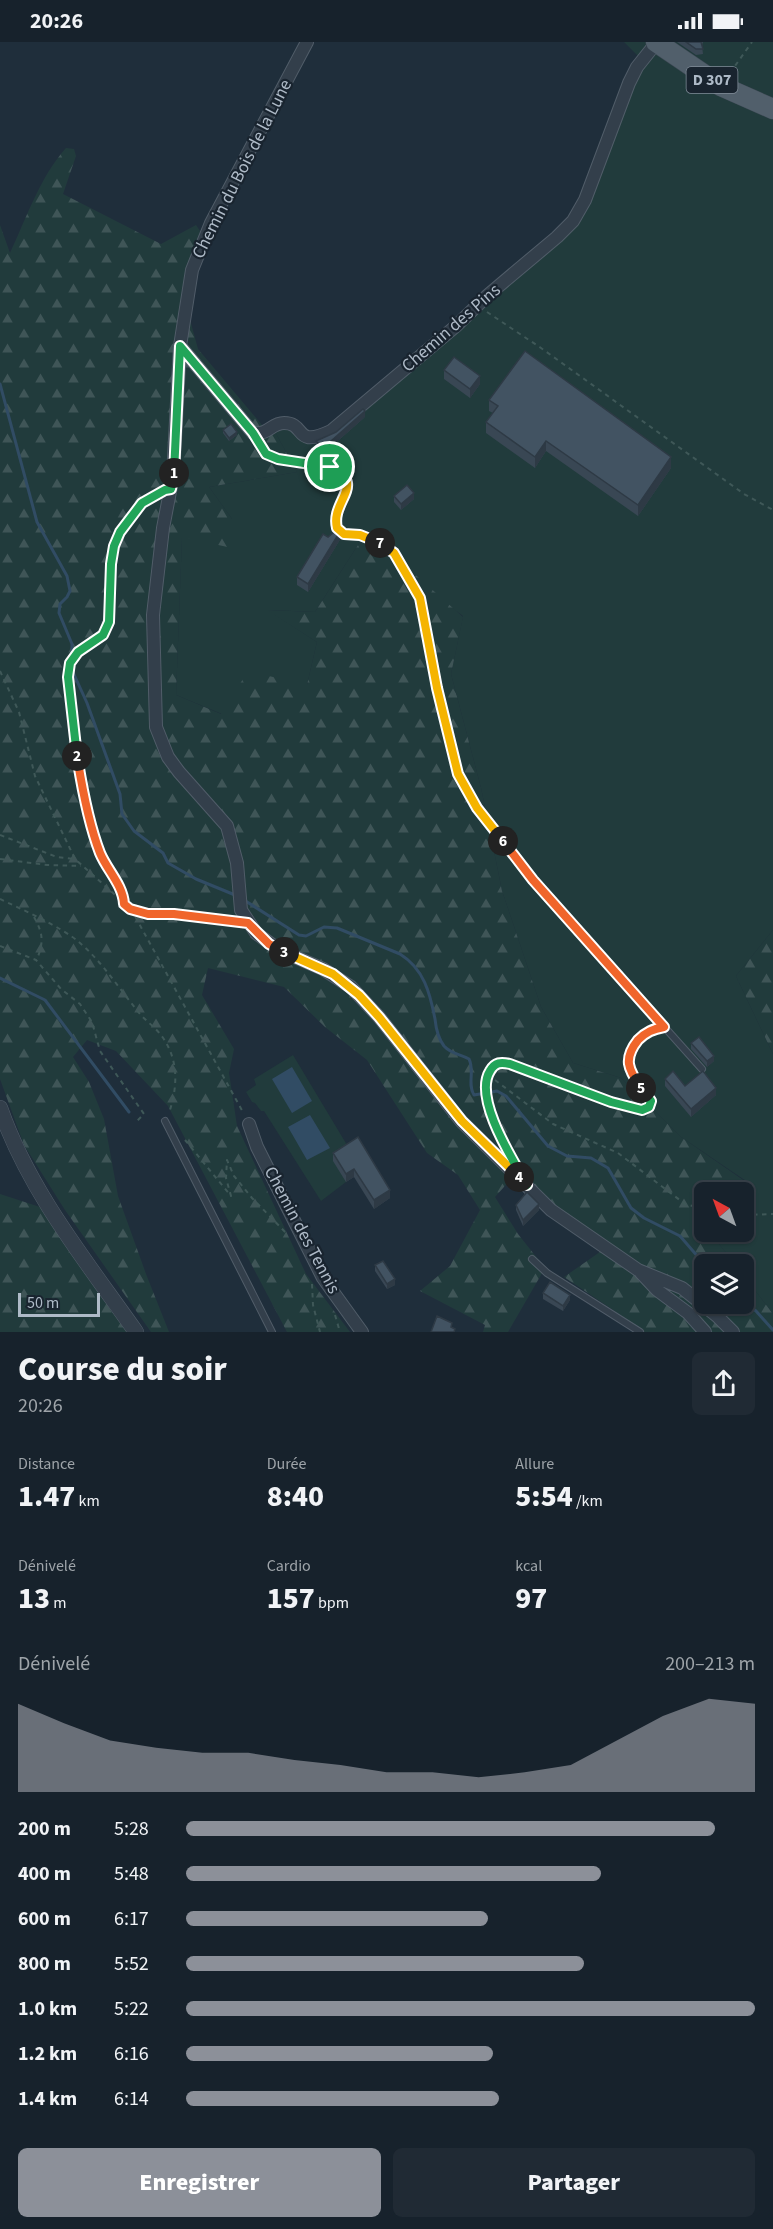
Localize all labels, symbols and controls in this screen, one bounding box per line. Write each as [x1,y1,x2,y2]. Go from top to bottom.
text: 20:26 [30,5,83,37]
road number: D 307 [686,67,738,93]
street label: Chemin du Bois de la Lune [186,75,298,263]
street label: Chemin des Pins [396,278,506,378]
pin [304,441,355,492]
icon: arrive [313,450,346,483]
pin: 1 [159,458,189,488]
text: 1 [170,462,178,484]
pin: 7 [365,528,395,558]
text: 7 [376,532,384,554]
pin: 2 [62,741,92,771]
text: 2 [73,745,81,767]
pin: 6 [488,826,518,856]
text: 6 [499,830,507,852]
pin: 3 [269,937,299,967]
text: 3 [280,941,288,963]
pin: 5 [626,1073,656,1103]
text: 5 [637,1077,645,1099]
street label: Chemin des Tennis [258,1162,346,1298]
pin: 4 [504,1162,534,1192]
text: 4 [515,1166,523,1188]
north arrow [694,1182,754,1242]
map controls [694,1182,754,1314]
button: layers [694,1254,754,1314]
scale bar [18,1290,100,1318]
text: 50 m [27,1292,59,1314]
text: Course du soir [18,1346,227,1393]
button: share [692,1352,755,1415]
text: 20:26 [18,1392,63,1420]
text: Distance [18,1453,75,1475]
text: Durée [267,1453,306,1475]
text: Allure [515,1453,554,1475]
text: 1.47 [18,1475,75,1518]
text: 8:40 [267,1475,324,1518]
text: 5:54 [515,1475,573,1518]
text: km [75,1490,100,1512]
text: /km [573,1490,603,1512]
text: Dénivelé [18,1555,76,1577]
text: Cardio [267,1555,311,1577]
text: kcal [515,1555,542,1577]
text: 13 [18,1577,50,1620]
text: 157 [267,1577,315,1620]
text: 97 [515,1577,547,1620]
text: m [50,1592,67,1614]
text: bpm [315,1592,349,1614]
text: Dénivelé [18,1650,90,1678]
text: 200–213 m [665,1650,755,1678]
text: 200 m [18,1815,71,1843]
text: 5:28 [114,1815,149,1843]
text: 400 m [18,1860,71,1888]
text: 5:48 [114,1860,149,1888]
text: 600 m [18,1905,71,1933]
text: 6:17 [114,1905,149,1933]
text: 800 m [18,1950,71,1978]
text: 5:52 [114,1950,149,1978]
text: 1.0 km [18,1995,77,2023]
text: 5:22 [114,1995,149,2023]
text: 1.2 km [18,2040,77,2068]
text: 6:16 [114,2040,149,2068]
text: 1.4 km [18,2085,77,2113]
text: 6:14 [114,2085,149,2113]
button: Enregistrer [18,2148,381,2217]
button: Partager [393,2148,755,2217]

